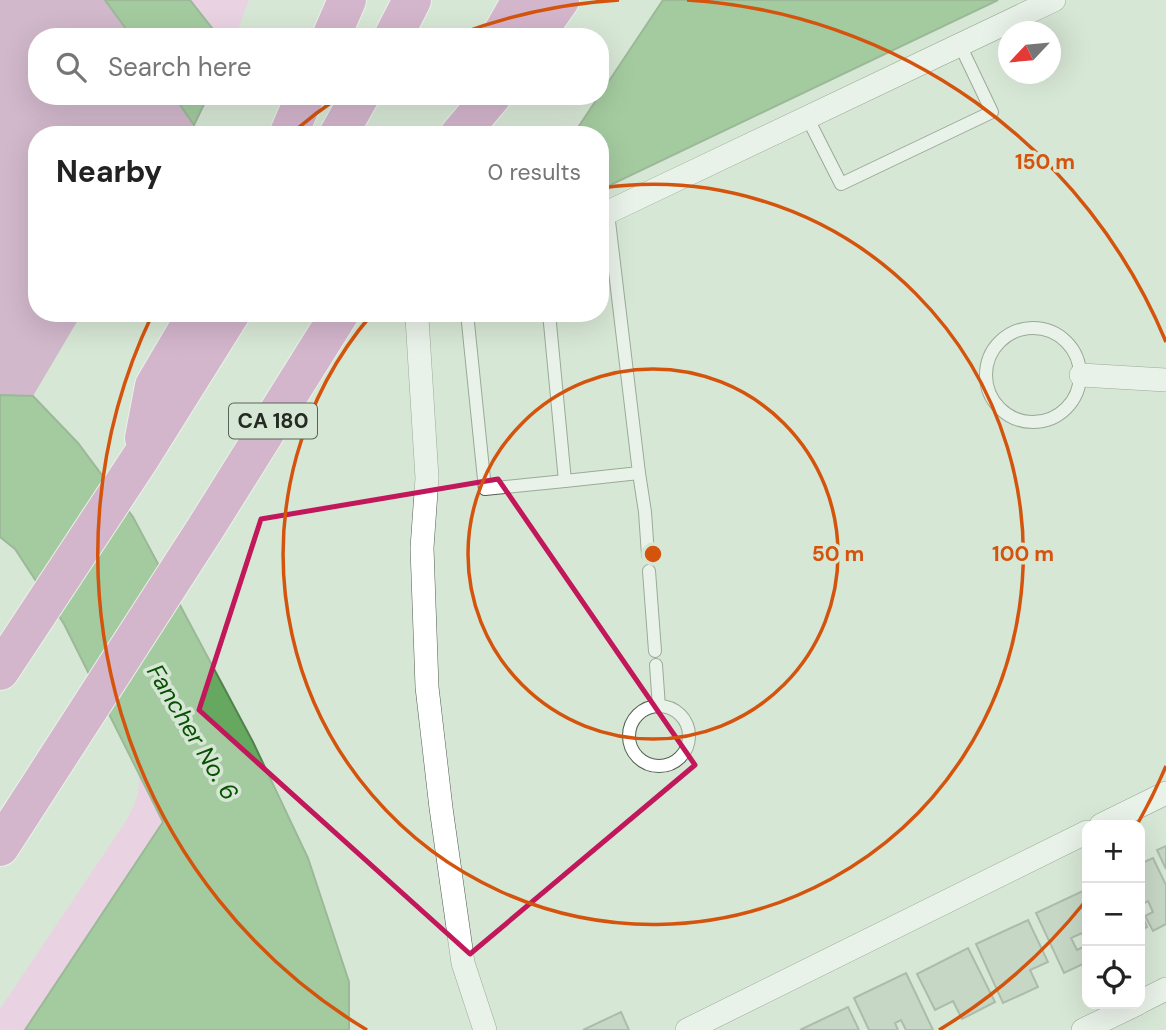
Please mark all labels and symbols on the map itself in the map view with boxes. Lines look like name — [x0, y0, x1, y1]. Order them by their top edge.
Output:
north arrow — [998, 21, 1061, 84]
text: 150 m — [1015, 148, 1075, 176]
road number: CA 180 — [229, 404, 317, 438]
text: 50 m — [812, 540, 864, 568]
text: 100 m — [992, 540, 1054, 568]
centre of rings — [641, 542, 665, 566]
water label: Fancher No. 6 — [140, 658, 246, 806]

